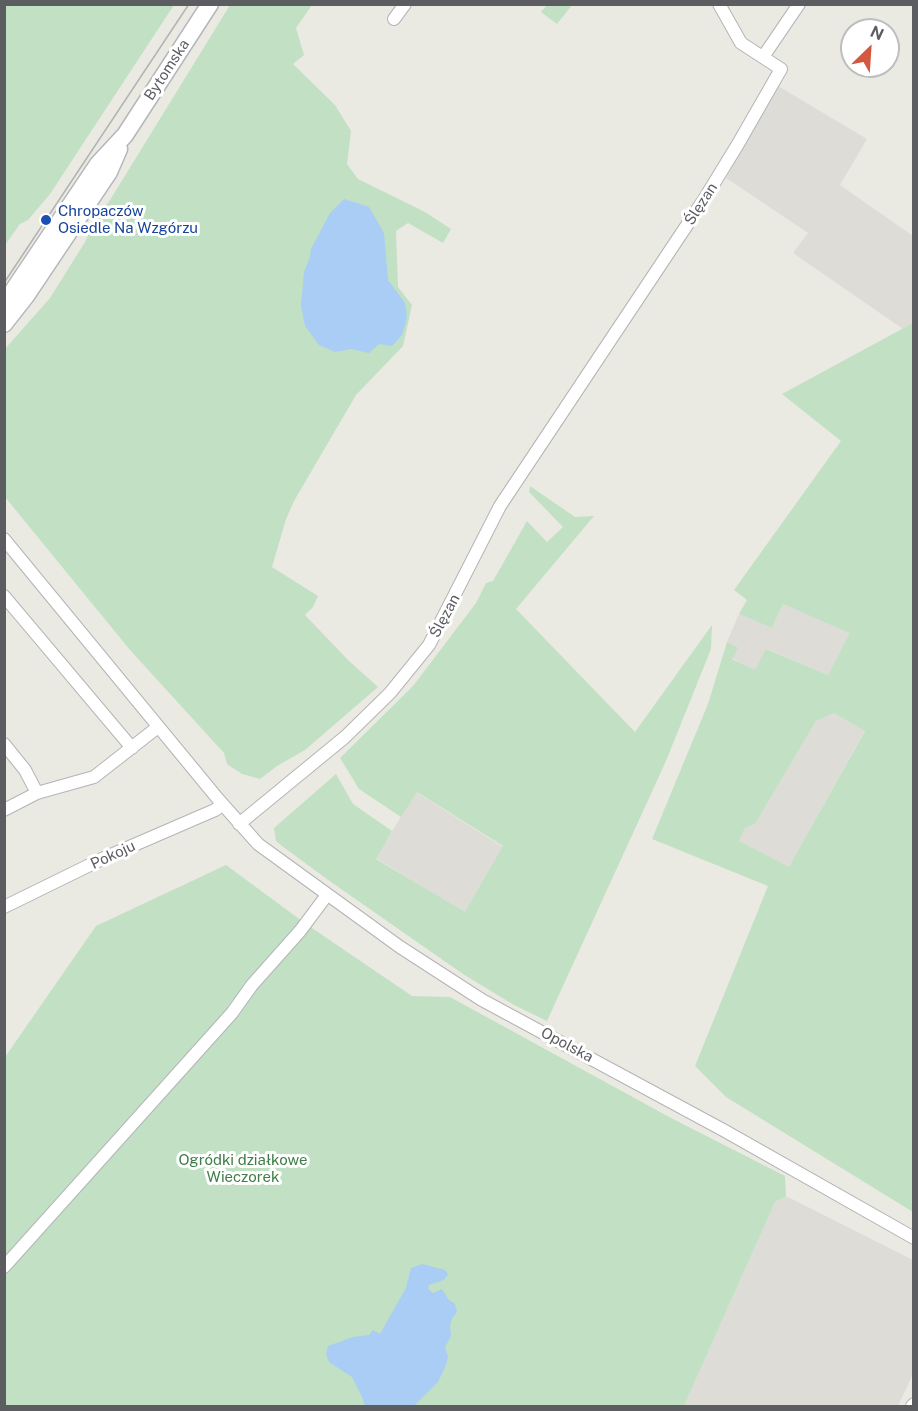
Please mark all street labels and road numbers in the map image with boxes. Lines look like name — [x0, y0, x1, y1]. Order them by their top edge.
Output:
street label: Bytomska — [141, 36, 193, 104]
street label: Ślęzan — [681, 179, 721, 229]
street label: Ślęzan — [426, 591, 464, 641]
street label: Pokoju — [88, 837, 138, 873]
street label: Opolska — [538, 1024, 596, 1066]

